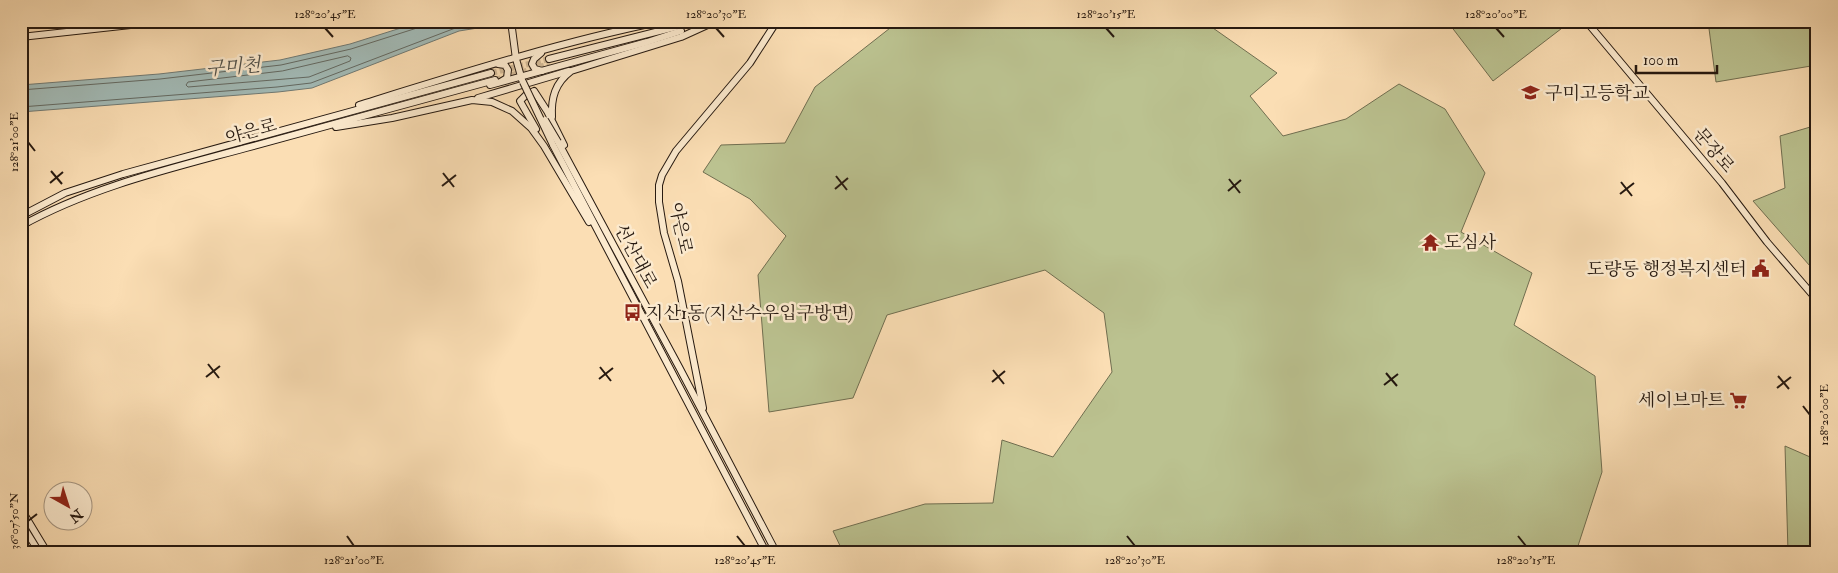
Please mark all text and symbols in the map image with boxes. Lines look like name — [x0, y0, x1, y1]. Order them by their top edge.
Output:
text: 128°20'45"E — [294, 7, 356, 22]
text: 128°20'30"E — [686, 7, 746, 22]
text: 128°20'15"E — [1077, 7, 1136, 22]
text: 128°20'00"E — [1465, 7, 1527, 22]
scale bar — [1636, 42, 1717, 74]
text: 100 m — [1643, 51, 1679, 70]
water label: 구미천 — [205, 52, 263, 81]
place label: 구미고등학교 — [1545, 82, 1650, 105]
school or university icon: 구미고등학교 — [1521, 83, 1541, 103]
text: 128°21'00"E — [7, 112, 22, 172]
street label: 야은로 — [223, 114, 279, 149]
street label: 문장로 — [1688, 123, 1739, 178]
street label: 야은로 — [664, 200, 697, 256]
street label: 선산대로 — [609, 220, 662, 292]
place label: 도심사 — [1444, 231, 1497, 254]
temple icon: 도심사 — [1420, 232, 1440, 252]
place label: 도량동 행정복지센터 — [1587, 258, 1747, 281]
public building icon: 도량동 행정복지센터 — [1751, 259, 1771, 279]
place label: 지산1동(지산수우입구방면) — [646, 302, 854, 325]
bus stop icon: 지산1동(지산수우입구방면) — [622, 303, 642, 323]
text: 128°20'00"E — [1817, 384, 1832, 446]
place label: 세이브마트 — [1638, 389, 1726, 412]
supermarket icon: 세이브마트 — [1729, 390, 1749, 410]
north arrow — [42, 480, 92, 530]
text: 36°07'50"N — [7, 492, 22, 549]
text: N — [65, 505, 87, 527]
text: 128°21'00"E — [324, 553, 384, 568]
text: 128°20'45"E — [714, 553, 776, 568]
text: 128°20'30"E — [1105, 553, 1165, 568]
text: 128°20'15"E — [1497, 553, 1556, 568]

